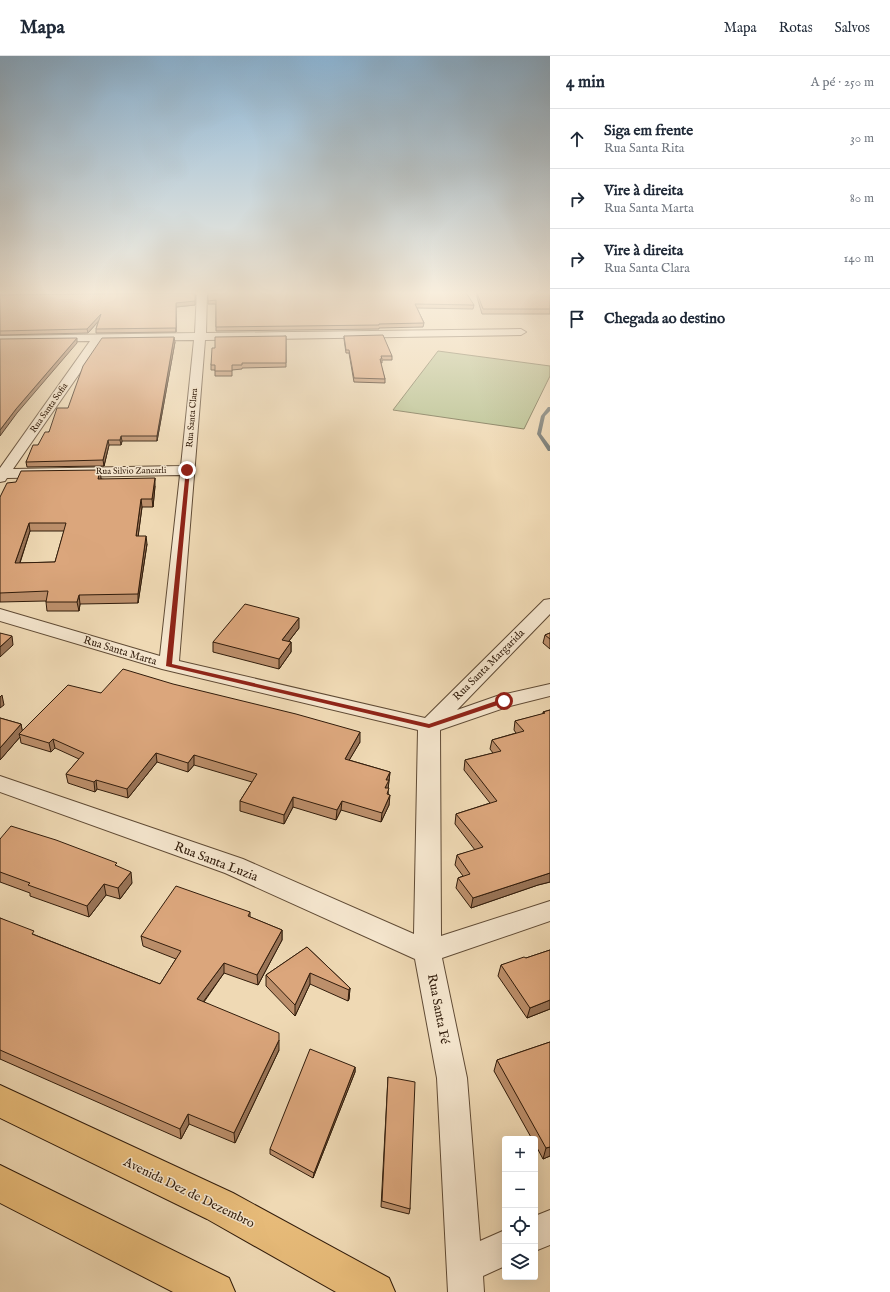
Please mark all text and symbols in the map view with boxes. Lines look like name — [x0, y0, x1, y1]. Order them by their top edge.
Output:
text: Mapa — [20, 16, 65, 40]
text: Mapa — [724, 19, 757, 37]
text: Rotas — [779, 19, 813, 37]
text: Salvos — [835, 19, 870, 37]
text: 4 min — [566, 72, 605, 93]
text: A pé · 250 m — [811, 74, 874, 91]
text: Siga em frente — [604, 121, 693, 140]
icon: ahead — [566, 128, 588, 150]
text: 30 m — [850, 130, 874, 147]
text: Rua Santa Rita — [604, 140, 684, 157]
text: Vire à direita — [604, 181, 683, 200]
icon: right — [566, 188, 588, 210]
text: 80 m — [850, 190, 874, 207]
text: Rua Santa Marta — [604, 200, 694, 217]
text: Vire à direita — [604, 241, 683, 260]
icon: right — [566, 248, 588, 270]
text: 140 m — [844, 250, 874, 267]
text: Rua Santa Clara — [604, 260, 690, 277]
icon: arrive — [566, 308, 588, 330]
text: Chegada ao destino — [604, 309, 725, 328]
street label: Rua Santa Sofia — [28, 381, 70, 435]
street label: Rua Santa Clara — [184, 388, 200, 448]
route end — [178, 461, 196, 479]
street label: Rua Silvio Zancarli — [96, 465, 167, 477]
street label: Rua Santa Margarida — [450, 626, 528, 704]
street label: Rua Santa Marta — [82, 633, 159, 669]
route start — [495, 692, 513, 710]
street label: Rua Santa Luzia — [172, 838, 261, 886]
street label: Rua Santa Fé — [423, 972, 453, 1046]
map controls — [502, 1136, 538, 1280]
button: + — [502, 1136, 538, 1172]
street label: Avenida Dez de Dezembro — [120, 1153, 257, 1232]
button: − — [502, 1172, 538, 1208]
button: locate — [502, 1208, 538, 1244]
button: layers — [502, 1244, 538, 1280]

